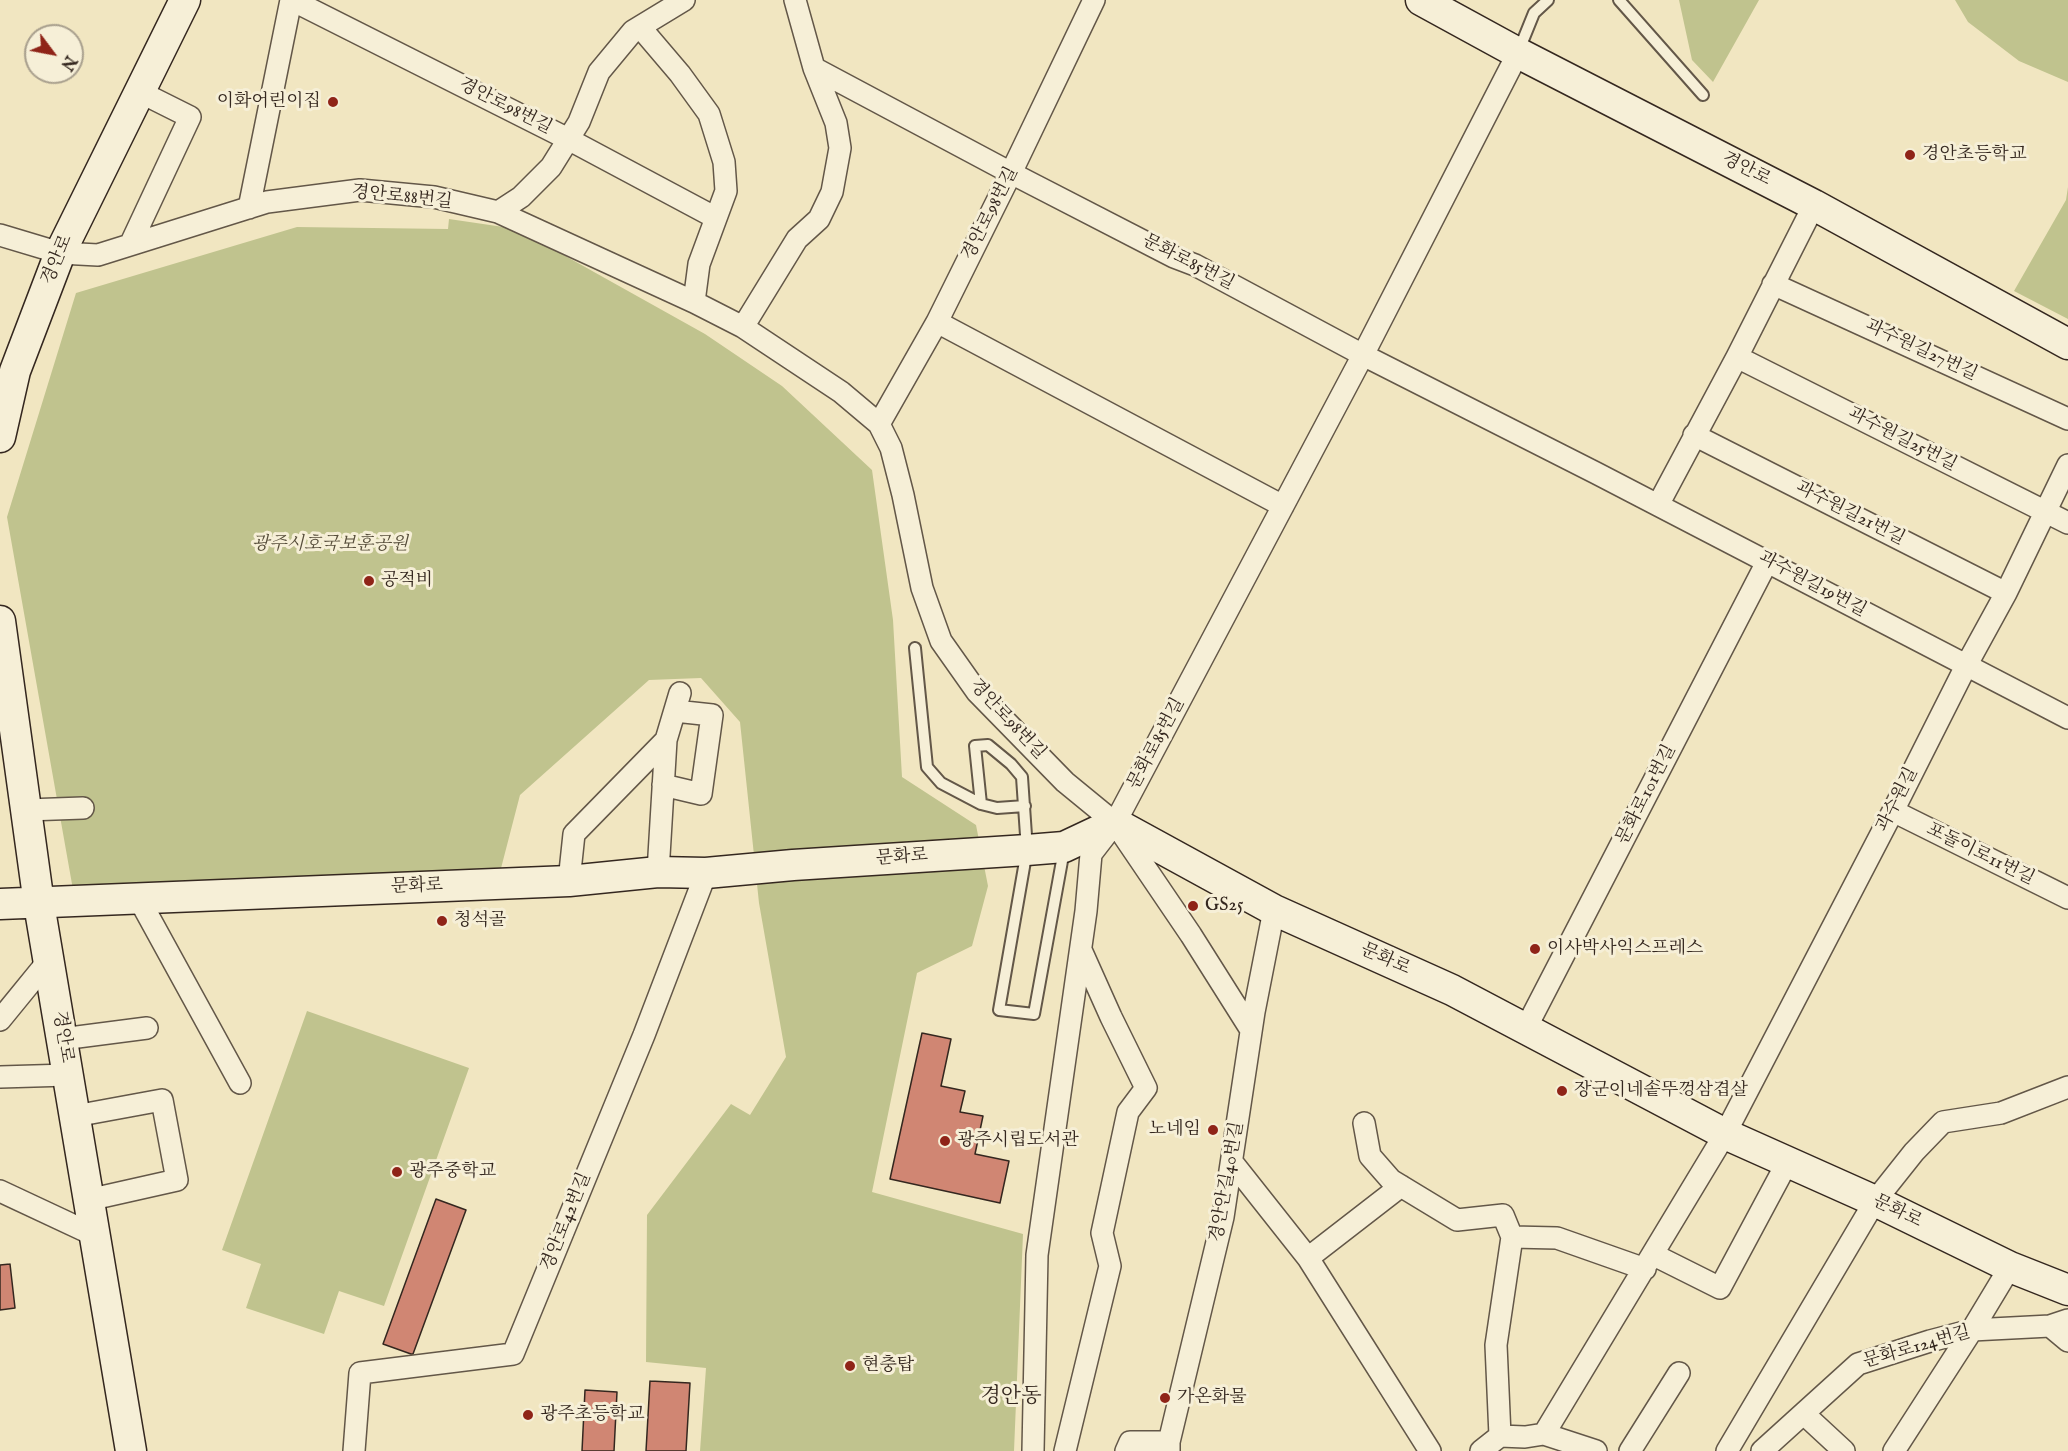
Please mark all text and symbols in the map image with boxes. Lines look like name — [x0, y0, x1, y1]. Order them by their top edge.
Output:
north arrow — [24, 24, 84, 84]
text: N — [55, 51, 80, 74]
street label: 경안로98번길 — [455, 74, 555, 140]
place label: 이화어린이집 — [217, 91, 321, 113]
marker: 이화어린이집 — [326, 95, 340, 109]
place label: 경안초등학교 — [1922, 144, 2026, 166]
marker: 경안초등학교 — [1903, 148, 1917, 162]
street label: 경안로 — [1718, 149, 1774, 191]
street label: 경안로98번길 — [958, 164, 1024, 264]
street label: 경안로88번길 — [351, 182, 453, 214]
street label: 문화로85번길 — [1138, 231, 1238, 295]
street label: 경안로 — [38, 232, 78, 288]
street label: 과수원길27번길 — [1862, 316, 1980, 386]
street label: 과수원길25번길 — [1844, 403, 1960, 477]
street label: 과수원길21번길 — [1792, 477, 1908, 551]
park label: 광주시호국보훈공원 — [252, 534, 408, 556]
street label: 과수원길19번길 — [1754, 548, 1870, 622]
place label: 공적비 — [381, 570, 433, 592]
marker: 공적비 — [362, 574, 376, 588]
street label: 경안로98번길 — [964, 675, 1050, 765]
street label: 문화로85번길 — [1124, 695, 1190, 793]
street label: 문화로101번길 — [1613, 742, 1681, 848]
street label: 과수원길 — [1873, 764, 1923, 836]
street label: 포돌이로11번길 — [1922, 819, 2038, 891]
street label: 문화로 — [875, 845, 929, 871]
street label: 문화로 — [391, 875, 443, 899]
place label: GS25 — [1205, 895, 1243, 917]
marker: GS25 — [1186, 899, 1200, 913]
place label: 청석골 — [454, 910, 506, 932]
marker: 청석골 — [435, 914, 449, 928]
place label: 이사박사익스프레스 — [1547, 938, 1703, 960]
street label: 문화로 — [1357, 940, 1413, 980]
marker: 이사박사익스프레스 — [1528, 942, 1542, 956]
street label: 경안로 — [47, 1010, 77, 1064]
place label: 장군이네솥뚜껑삼겹살 — [1574, 1080, 1748, 1102]
marker: 장군이네솥뚜껑삼겹살 — [1555, 1084, 1569, 1098]
place label: 노네임 — [1149, 1119, 1201, 1141]
street label: 경안안길40번길 — [1207, 1120, 1249, 1244]
marker: 노네임 — [1206, 1123, 1220, 1137]
place label: 광주시립도서관 — [957, 1130, 1079, 1152]
marker: 광주시립도서관 — [938, 1134, 952, 1148]
place label: 광주중학교 — [409, 1161, 496, 1183]
marker: 광주중학교 — [390, 1165, 404, 1179]
street label: 경안로42번길 — [537, 1170, 597, 1274]
street label: 문화로 — [1869, 1191, 1925, 1233]
street label: 문화로124번길 — [1861, 1322, 1973, 1374]
place label: 현충탑 — [862, 1355, 914, 1377]
marker: 현충탑 — [843, 1359, 857, 1373]
district label: 경안동 — [981, 1385, 1041, 1411]
place label: 가온화물 — [1177, 1387, 1247, 1409]
marker: 가온화물 — [1158, 1391, 1172, 1405]
place label: 광주초등학교 — [540, 1404, 644, 1426]
marker: 광주초등학교 — [521, 1408, 535, 1422]

